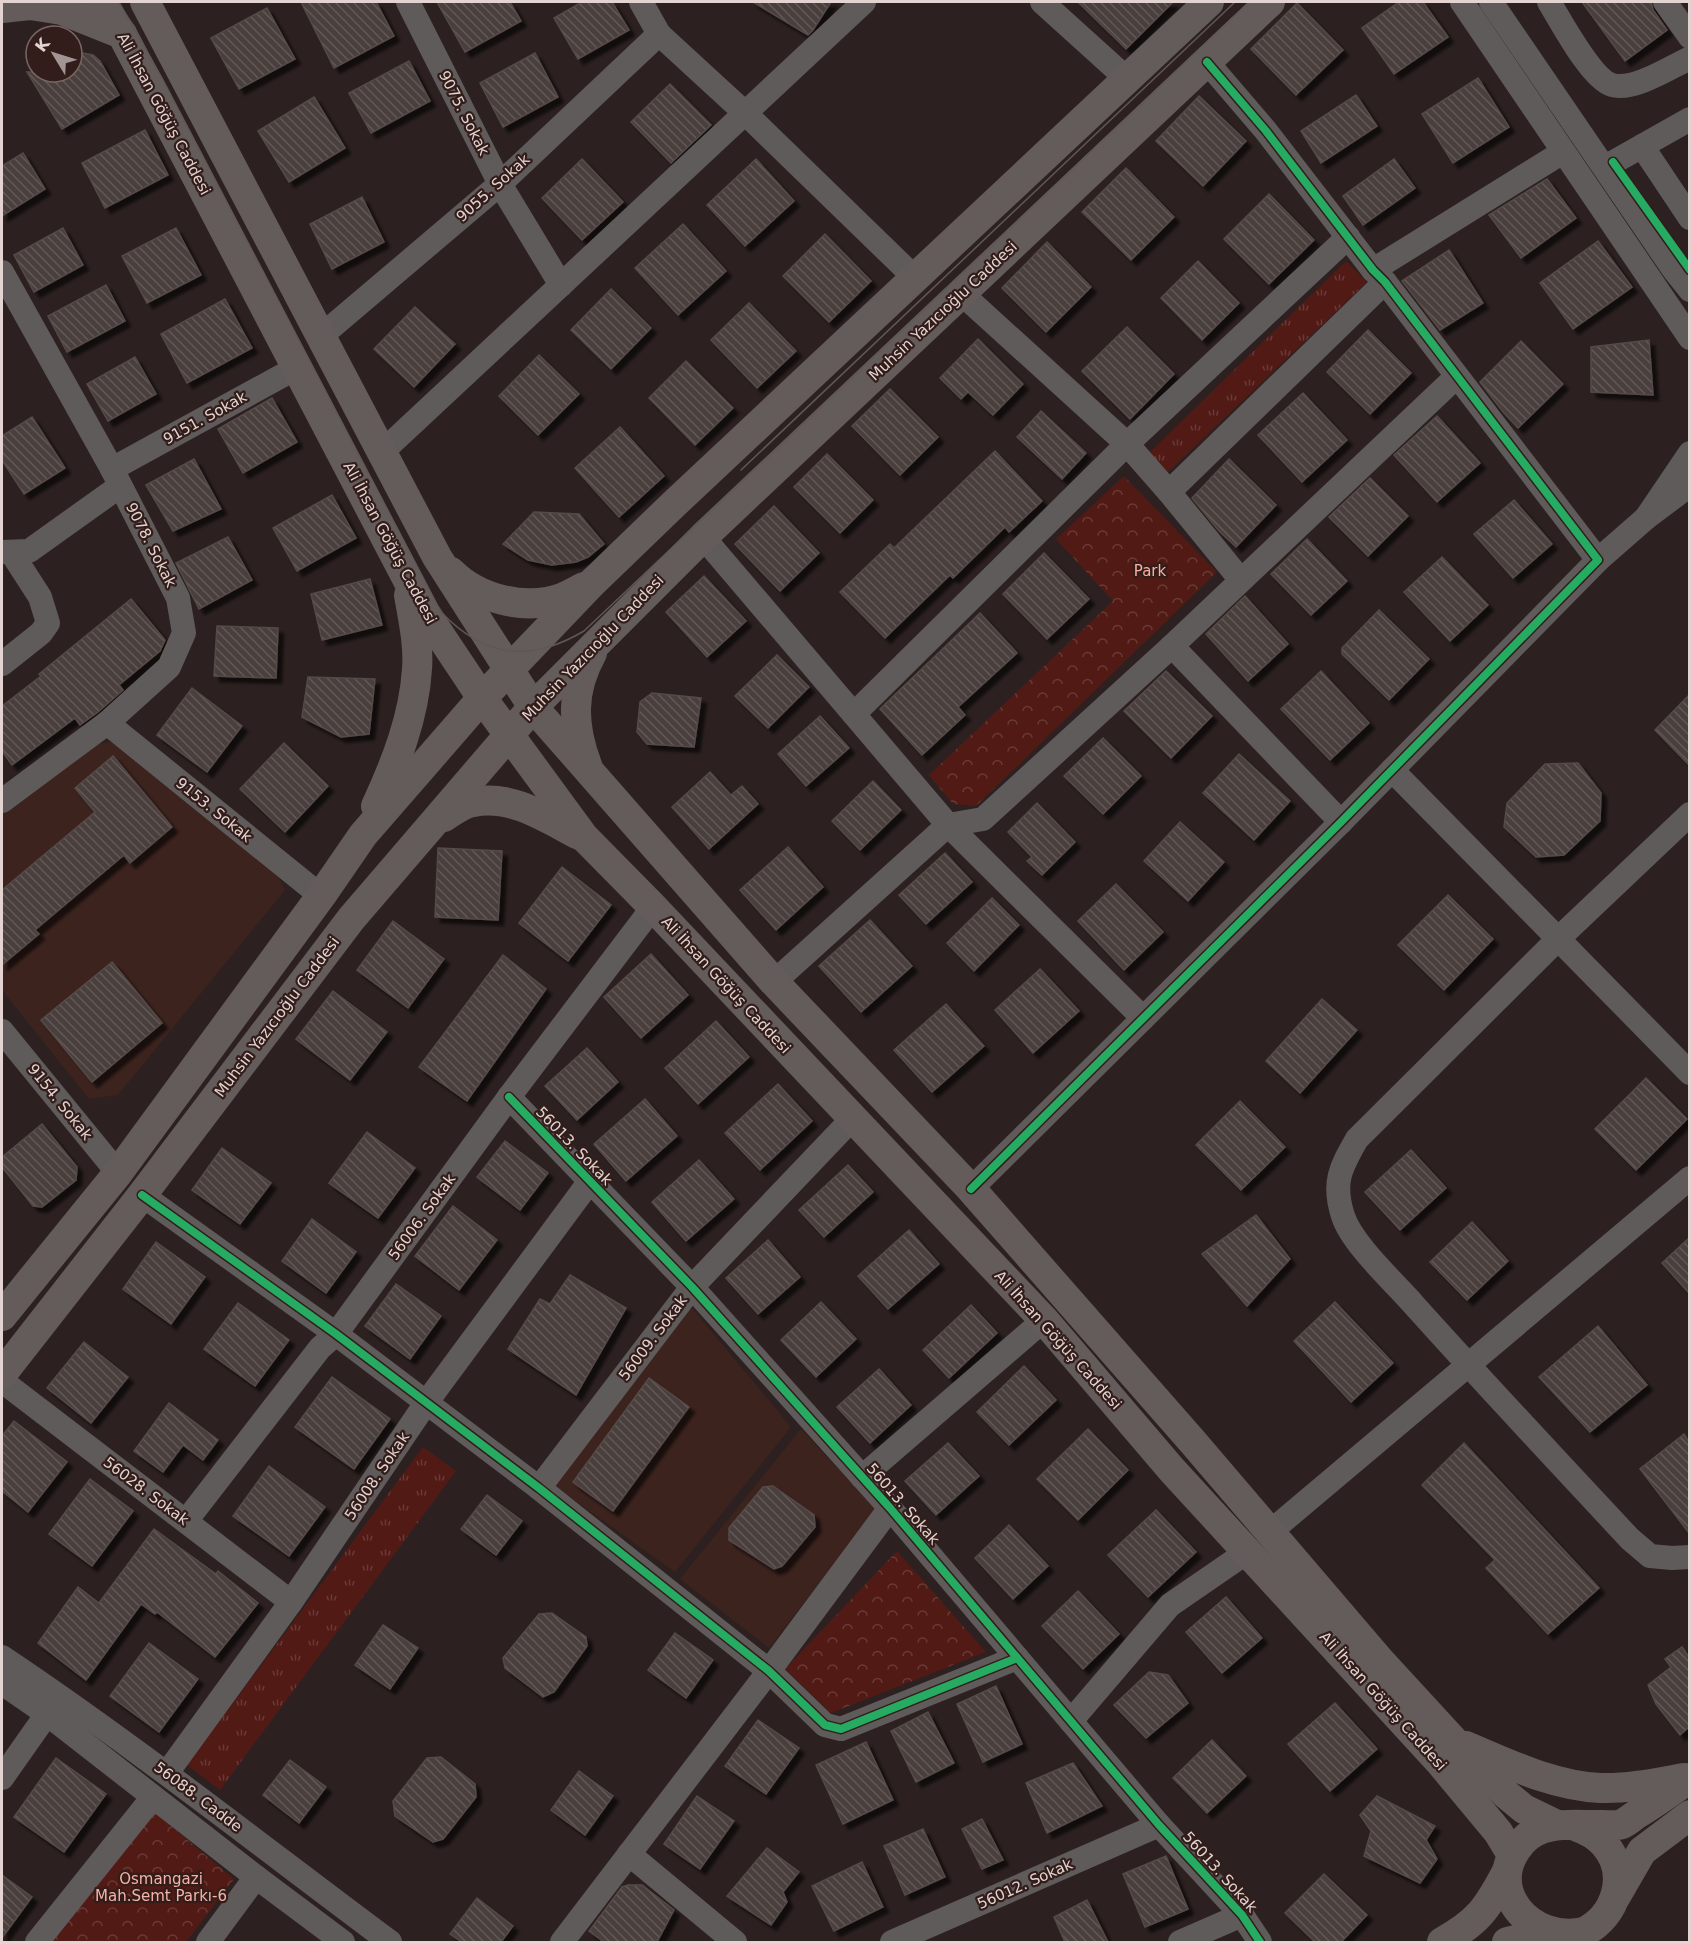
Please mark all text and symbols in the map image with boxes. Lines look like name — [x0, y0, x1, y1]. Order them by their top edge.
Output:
north arrow — [24, 24, 84, 84]
street label: Ali İhsan Göğüş Caddesi — [114, 29, 215, 198]
text: K — [31, 34, 54, 56]
street label: 9075. Sokak — [435, 68, 493, 159]
street label: 9055. Sokak — [453, 150, 534, 226]
street label: Muhsin Yazıcıoğlu Caddesi — [865, 238, 1021, 384]
street label: 9151. Sokak — [160, 388, 250, 448]
street label: Ali İhsan Göğüş Caddesi — [340, 458, 441, 627]
street label: 9078. Sokak — [122, 500, 180, 591]
park label: Park — [1134, 562, 1167, 580]
street label: Muhsin Yazıcıoğlu Caddesi — [518, 571, 668, 725]
street label: 9153. Sokak — [172, 774, 256, 846]
street label: Ali İhsan Göğüş Caddesi — [658, 912, 795, 1057]
street label: Muhsin Yazıcıoğlu Caddesi — [211, 933, 343, 1101]
street label: 9154. Sokak — [24, 1060, 96, 1144]
street label: 56013. Sokak — [532, 1103, 616, 1189]
street label: 56006. Sokak — [385, 1170, 460, 1264]
street label: Ali İhsan Göğüş Caddesi — [991, 1266, 1126, 1413]
street label: 56009. Sokak — [615, 1292, 691, 1384]
street label: 56008. Sokak — [341, 1428, 413, 1523]
street label: 56028. Sokak — [100, 1453, 192, 1529]
street label: 56013. Sokak — [863, 1460, 944, 1549]
street label: Ali İhsan Göğüş Caddesi — [1316, 1627, 1451, 1774]
street label: 56088. Cadde — [151, 1758, 245, 1836]
street label: 56013. Sokak — [1179, 1828, 1261, 1916]
street label: 56012. Sokak — [975, 1855, 1076, 1913]
park label: Osmangazi Mah.Semt Parkı-6 — [95, 1870, 227, 1905]

